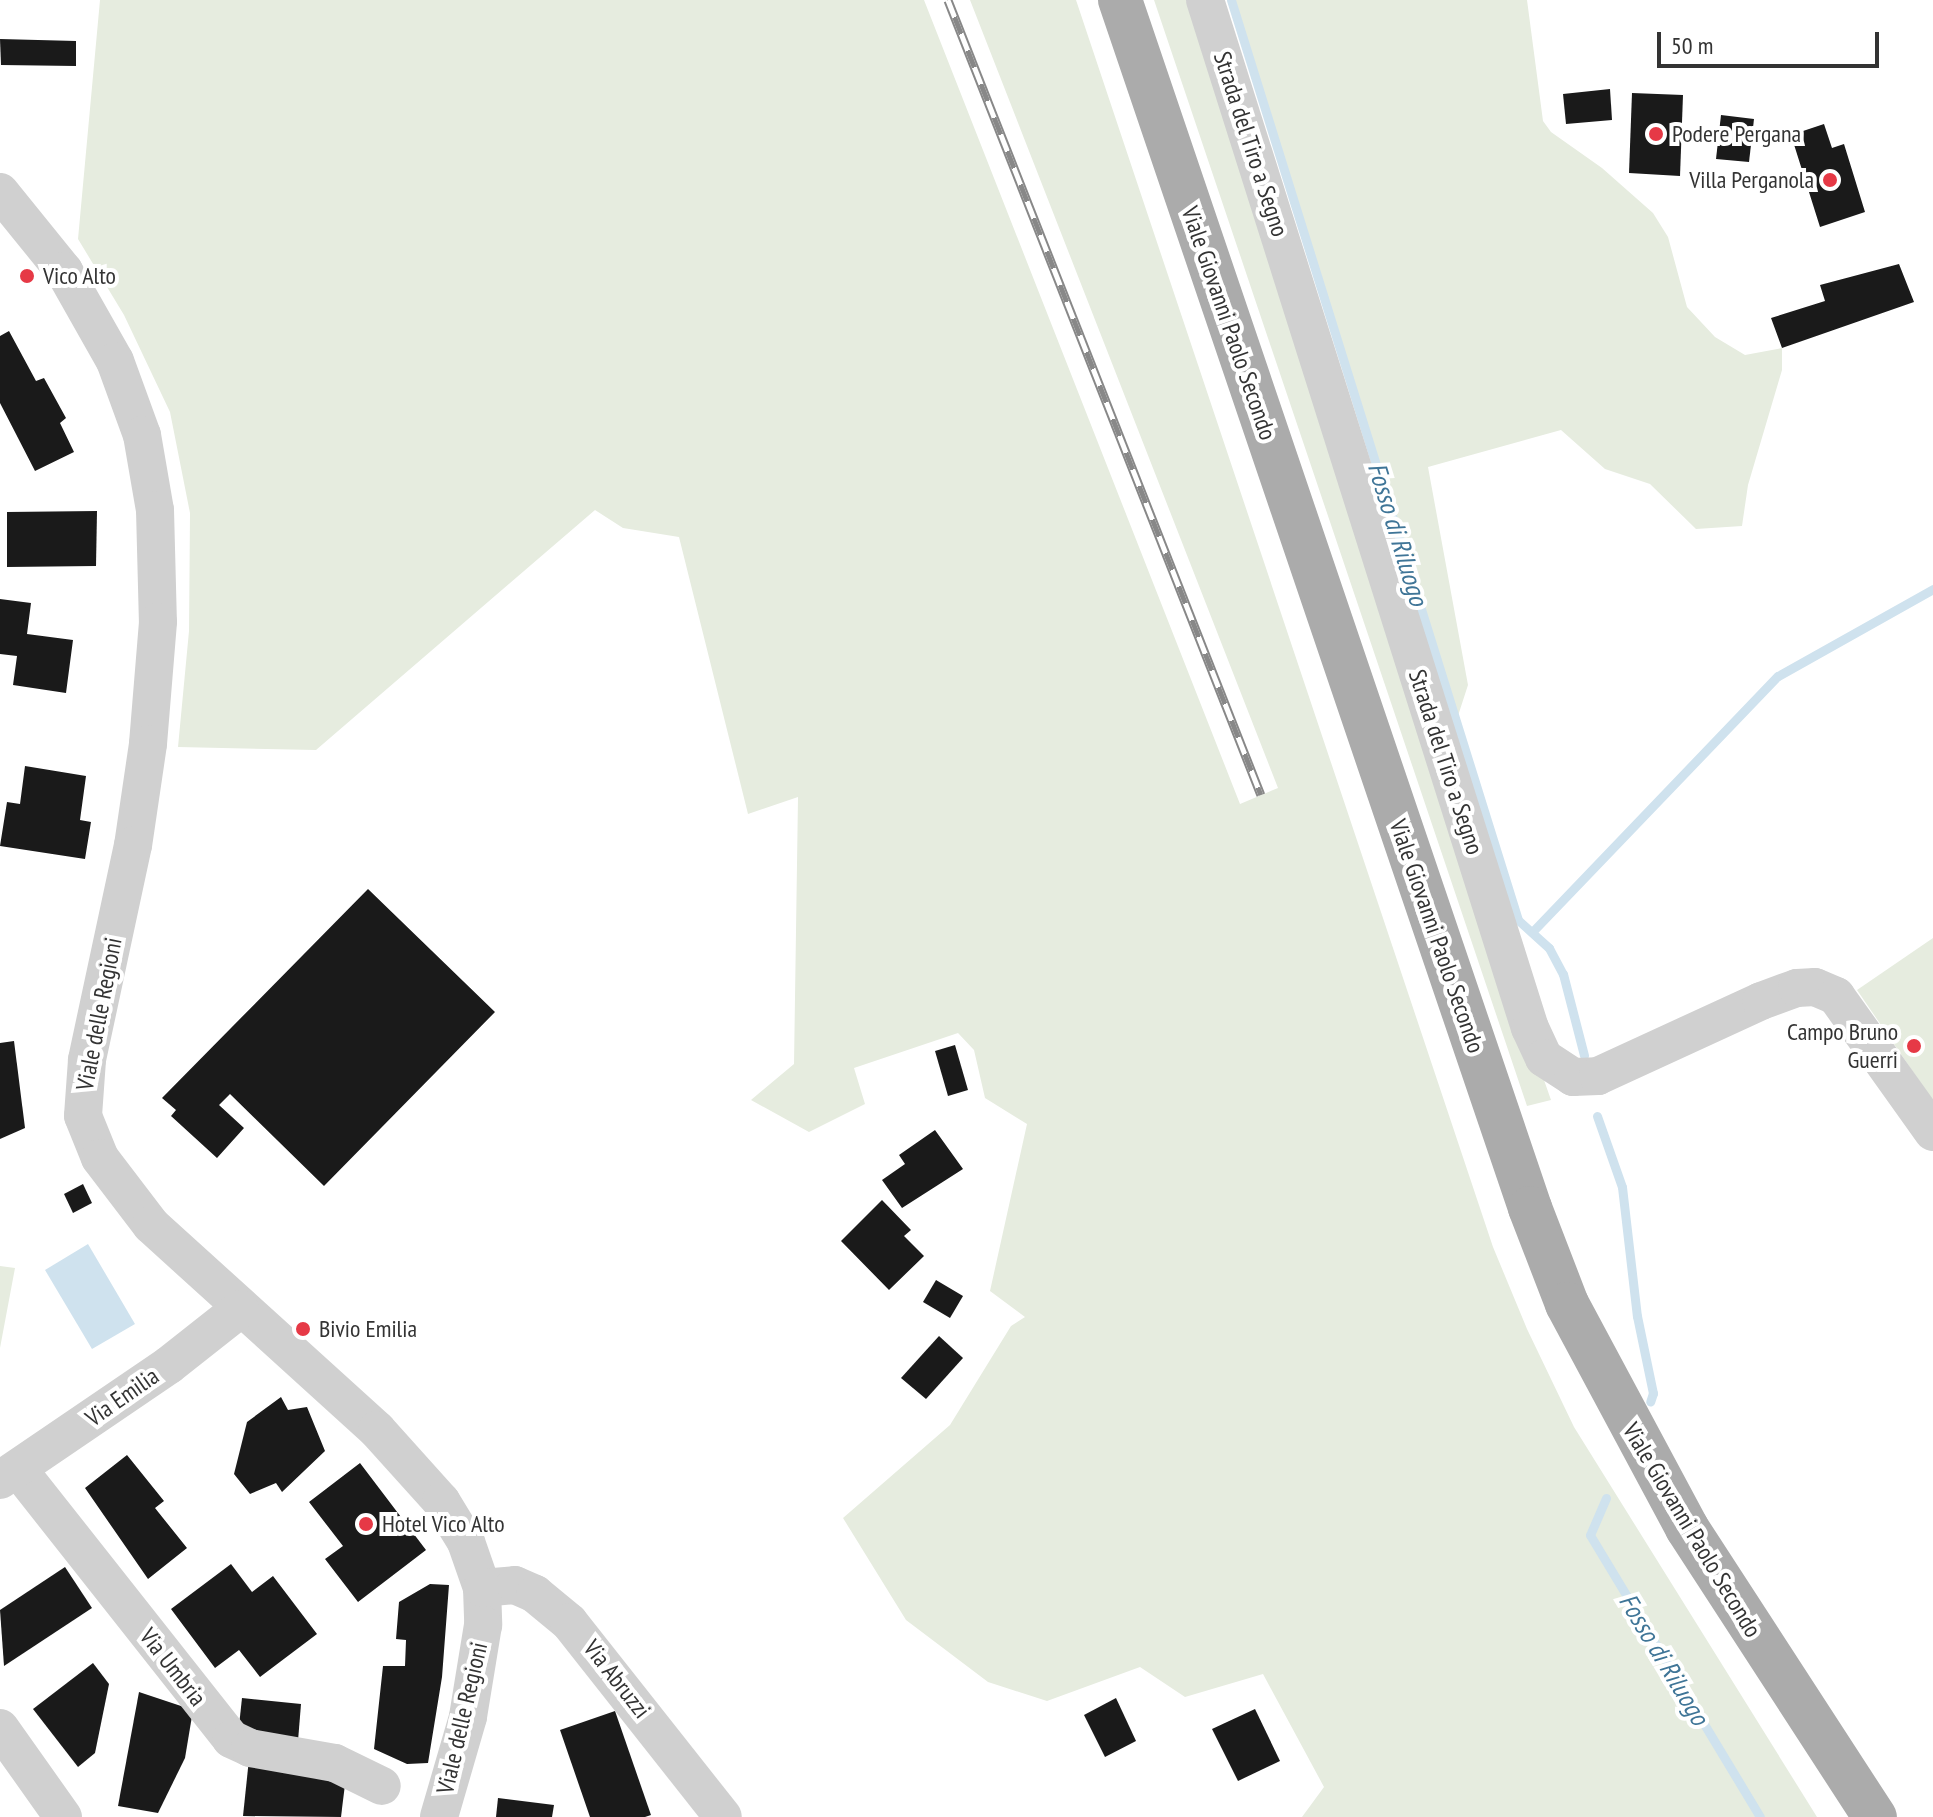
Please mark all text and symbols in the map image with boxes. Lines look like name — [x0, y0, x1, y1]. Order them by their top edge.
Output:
scale bar — [1661, 16, 1883, 66]
text: 50 m — [1671, 30, 1713, 61]
street label: Strada del Tiro a Segno — [1207, 48, 1295, 240]
place label: Podere Pergana — [1672, 120, 1801, 148]
marker: Podere Pergana — [1647, 125, 1665, 143]
place label: Villa Perganola — [1689, 166, 1814, 194]
marker: Villa Perganola — [1821, 171, 1839, 189]
street label: Viale Giovanni Paolo Secondo — [1176, 203, 1282, 443]
place label: Vico Alto — [43, 262, 117, 290]
marker: Vico Alto — [18, 267, 36, 285]
water label: Fosso di Riluogo — [1361, 459, 1435, 609]
street label: Strada del Tiro a Segno — [1402, 666, 1490, 858]
street label: Viale Giovanni Paolo Secondo — [1384, 816, 1490, 1056]
street label: Viale delle Regioni — [70, 935, 128, 1093]
place label: Campo Bruno Guerri — [1787, 1018, 1898, 1074]
marker: Campo Bruno Guerri — [1905, 1037, 1923, 1055]
place label: Bivio Emilia — [319, 1315, 417, 1343]
marker: Bivio Emilia — [294, 1320, 312, 1338]
street label: Via Emilia — [80, 1362, 164, 1432]
street label: Viale Giovanni Paolo Secondo — [1617, 1418, 1767, 1642]
place label: Hotel Vico Alto — [382, 1510, 506, 1538]
marker: Hotel Vico Alto — [357, 1515, 375, 1533]
water label: Fosso di Riluogo — [1613, 1588, 1715, 1730]
street label: Via Umbria — [134, 1622, 212, 1712]
street label: Via Abruzzi — [577, 1634, 657, 1724]
street label: Viale delle Regioni — [431, 1639, 493, 1797]

